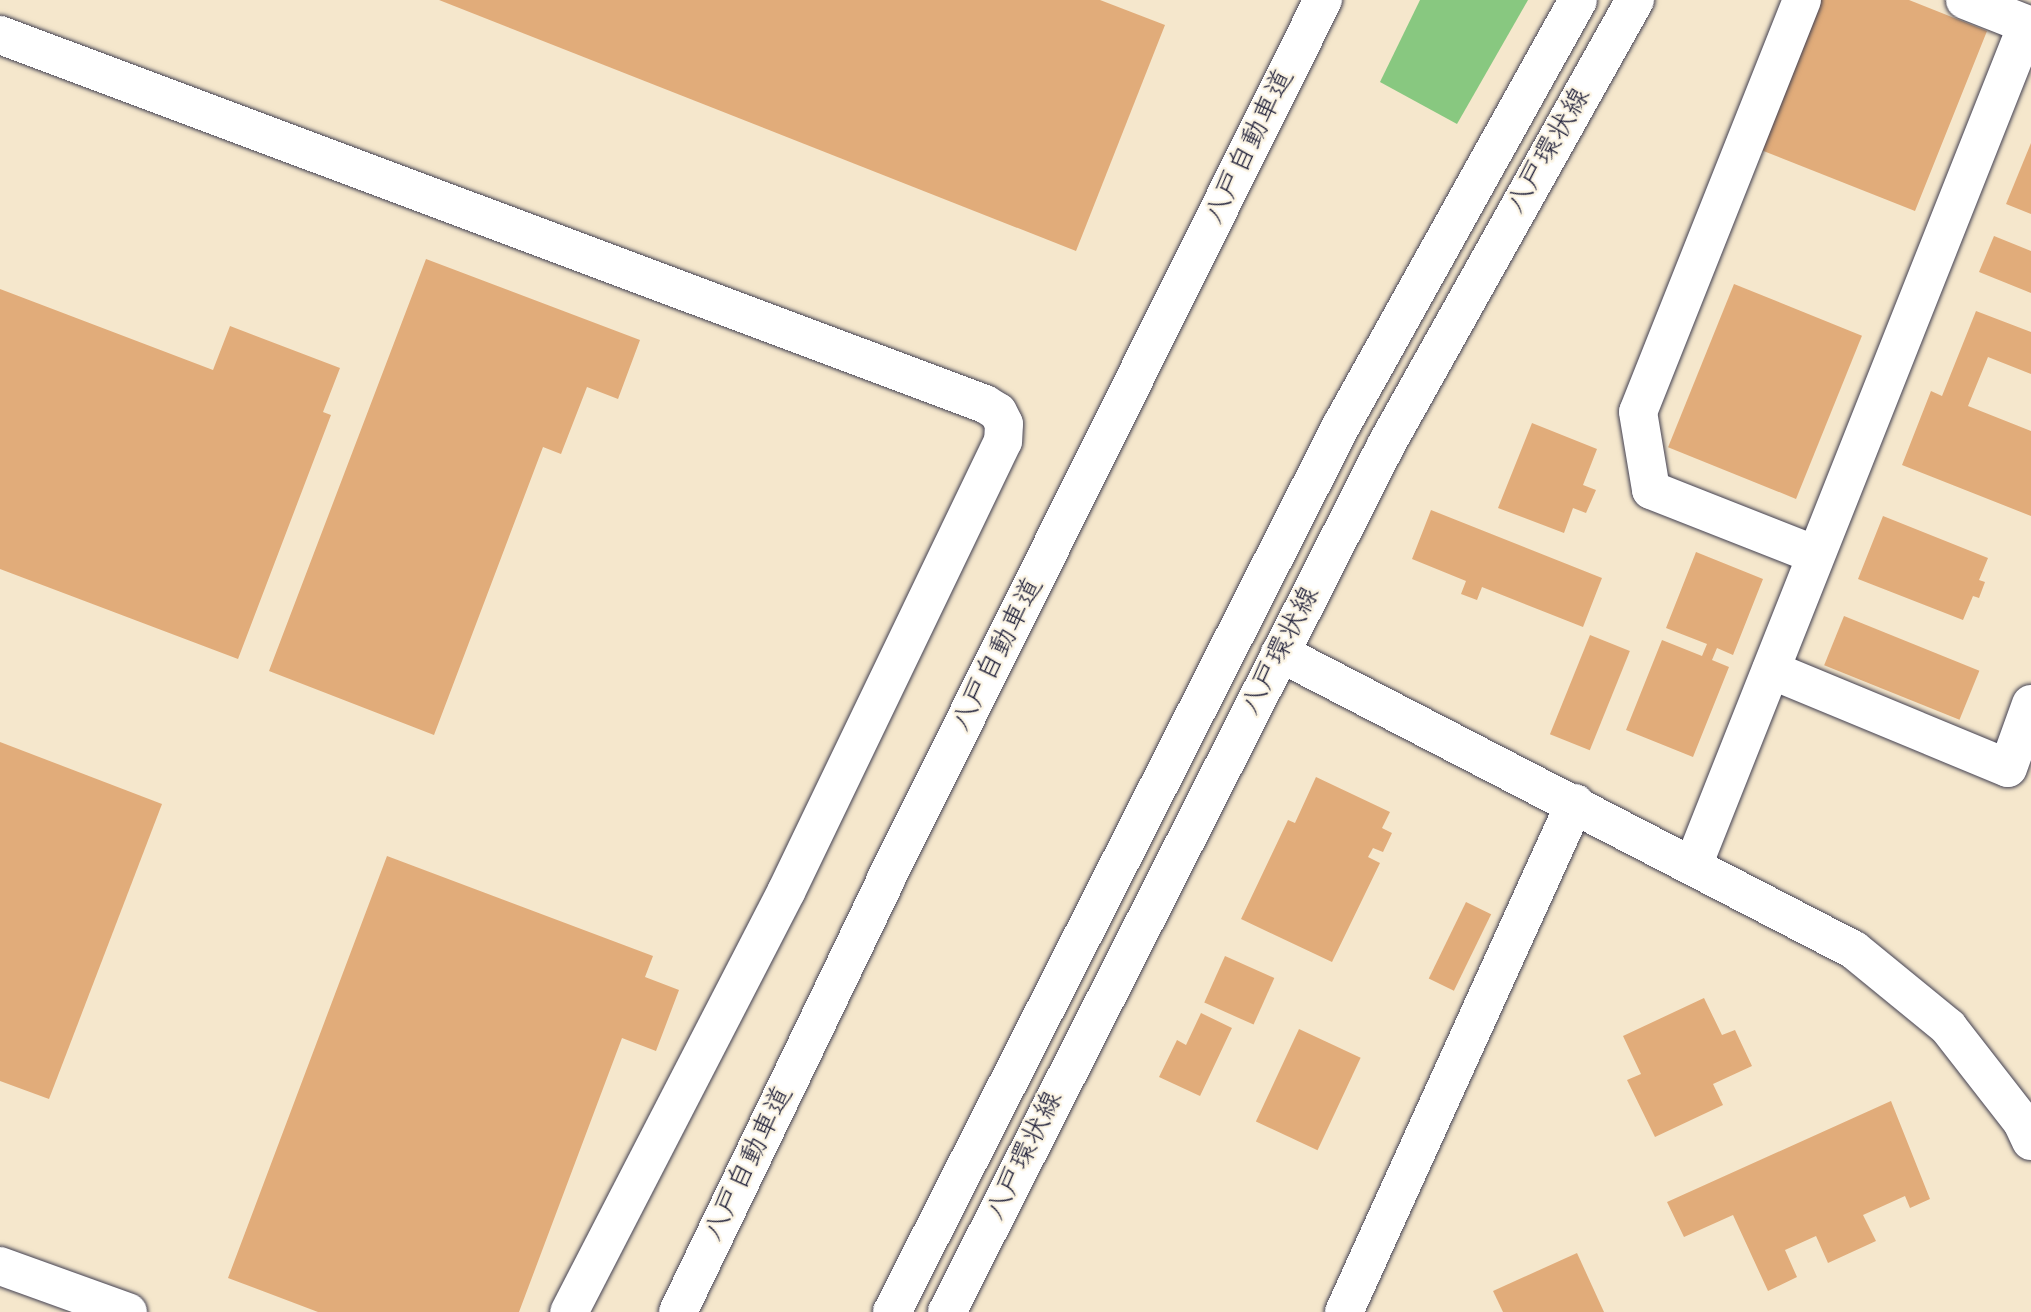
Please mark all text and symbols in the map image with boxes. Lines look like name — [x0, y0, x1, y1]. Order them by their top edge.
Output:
street label: 八戸自動車道 — [1198, 64, 1302, 230]
street label: 八戸環状線 — [1499, 82, 1599, 220]
street label: 八戸自動車道 — [945, 573, 1051, 737]
street label: 八戸環状線 — [1234, 581, 1328, 721]
street label: 八戸自動車道 — [697, 1081, 801, 1247]
street label: 八戸環状線 — [979, 1086, 1071, 1226]

